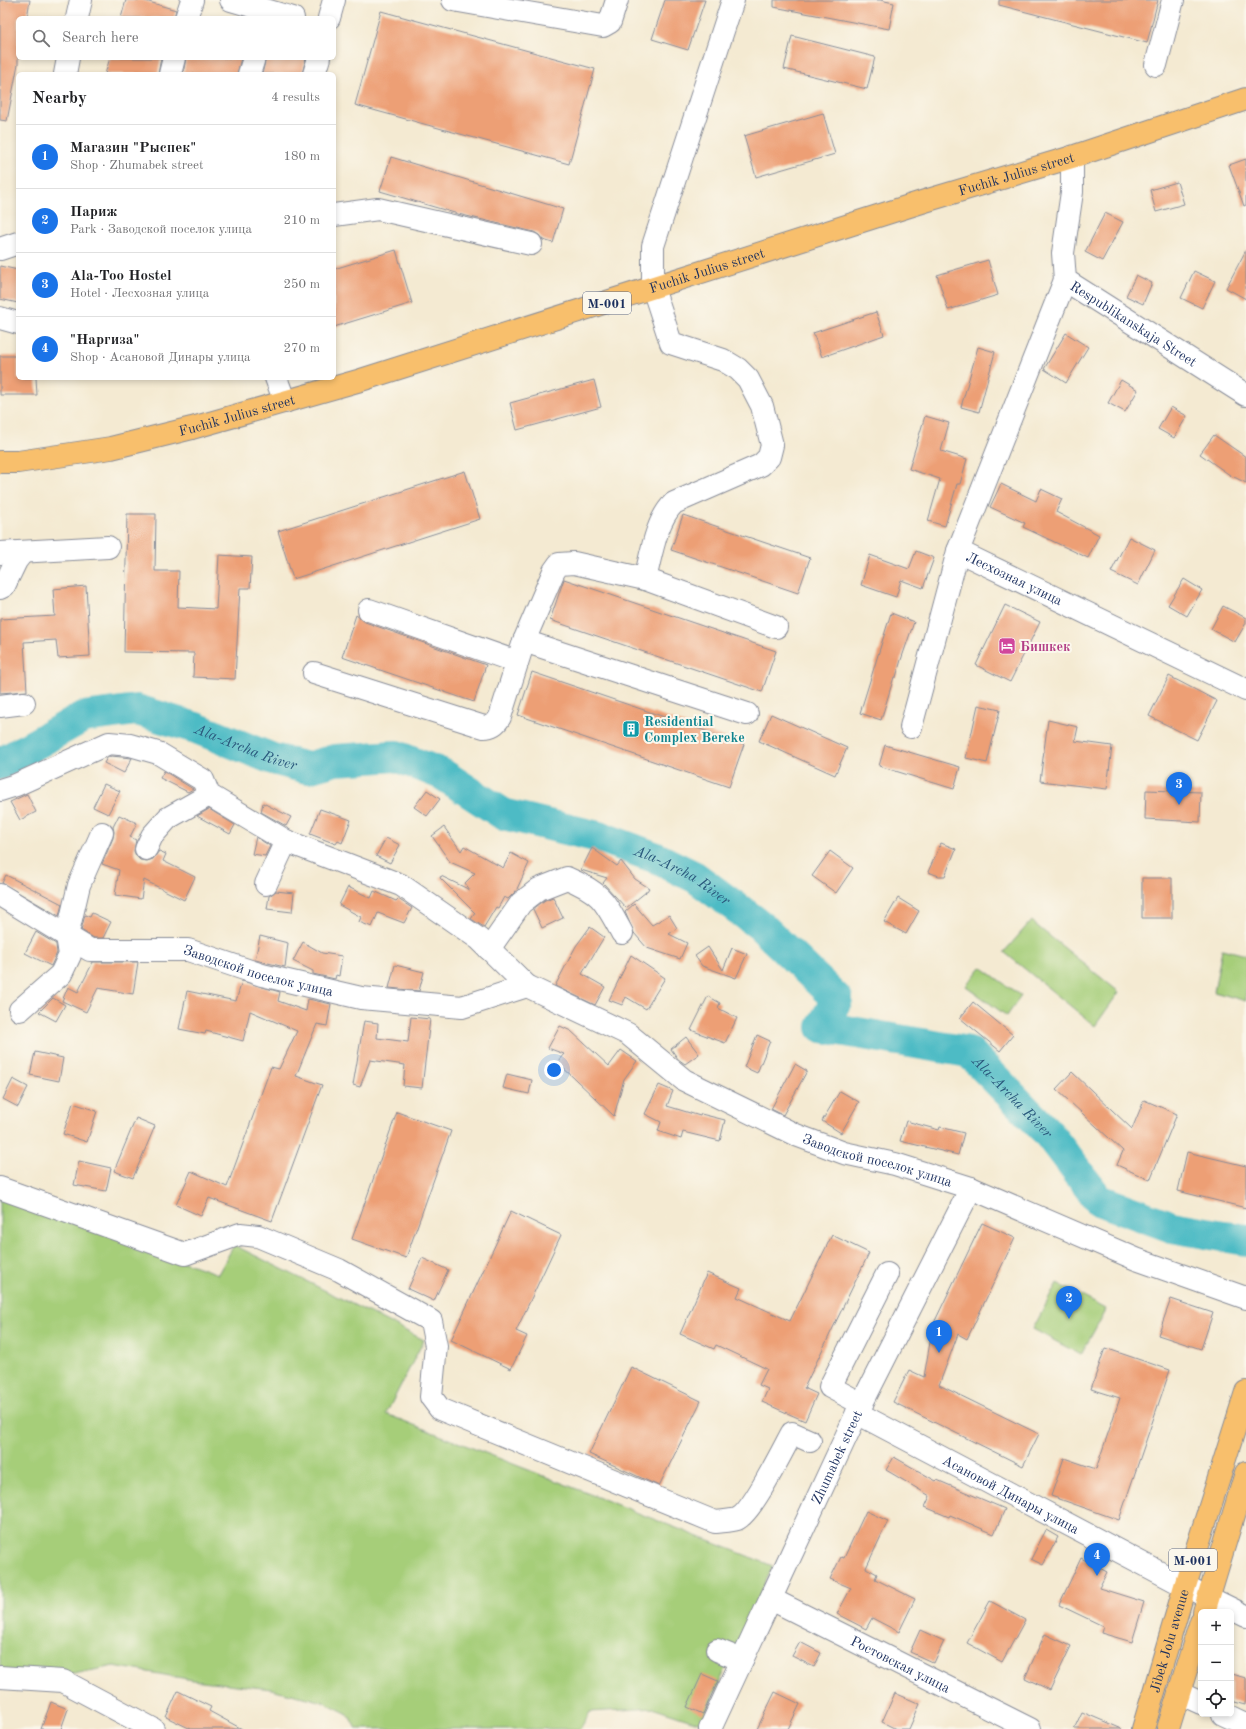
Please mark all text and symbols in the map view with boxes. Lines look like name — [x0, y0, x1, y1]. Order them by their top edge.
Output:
search box — [16, 16, 336, 60]
icon: search — [30, 27, 52, 49]
text: Search here — [62, 31, 139, 46]
text: Nearby — [32, 90, 87, 107]
text: 4 results — [271, 91, 320, 104]
text: Магазин "Рыспек" — [70, 141, 196, 156]
text: 1 — [41, 150, 49, 163]
text: 180 m — [283, 150, 320, 163]
street label: Fuchik Julius street — [957, 151, 1076, 199]
text: Shop · Zhumabek street — [70, 159, 204, 172]
text: Париж — [70, 205, 117, 220]
text: 2 — [41, 214, 49, 227]
text: 210 m — [283, 214, 320, 227]
text: Park · Заводской поселок улица — [70, 223, 252, 236]
street label: Fuchik Julius street — [648, 246, 767, 296]
text: Ala-Too Hostel — [70, 269, 172, 284]
text: 3 — [41, 278, 49, 291]
text: 250 m — [283, 278, 320, 291]
street label: Respublikanskaja Street — [1067, 279, 1199, 370]
text: Hotel · Лесхозная улица — [70, 287, 209, 300]
road number: М-001 — [583, 292, 631, 314]
text: "Наргиза" — [70, 333, 139, 348]
text: 4 — [41, 342, 49, 355]
text: 270 m — [283, 342, 320, 355]
text: Shop · Асановой Динары улица — [70, 351, 251, 364]
street label: Fuchik Julius street — [177, 393, 297, 439]
street label: Лесхозная улица — [964, 550, 1064, 608]
hotel icon: Бишкек — [997, 636, 1017, 656]
place label: Бишкек — [1020, 640, 1071, 654]
place label: Residential Complex Bereke — [644, 715, 745, 745]
building icon: Residential Complex Bereke — [621, 719, 641, 739]
water label: Ala-Archa River — [191, 722, 299, 774]
pin: 3 — [1166, 772, 1192, 805]
water label: Ala-Archa River — [631, 844, 733, 909]
street label: Заводской поселок улица — [181, 943, 335, 999]
water label: Ala-Archa River — [968, 1053, 1055, 1141]
your location — [544, 1060, 564, 1080]
street label: Заводской поселок улица — [800, 1132, 954, 1190]
pin: 2 — [1056, 1286, 1082, 1319]
pin: 1 — [926, 1320, 952, 1353]
street label: Zhumabek street — [810, 1408, 865, 1506]
street label: Асановой Динары улица — [940, 1453, 1081, 1537]
pin: 4 — [1084, 1543, 1110, 1576]
road number: М-001 — [1169, 1549, 1217, 1571]
street label: Jibek Jolu avenue — [1148, 1588, 1192, 1694]
map controls — [1198, 1609, 1234, 1717]
button: + — [1198, 1609, 1234, 1645]
street label: Ростовская улица — [848, 1634, 952, 1696]
button: − — [1198, 1645, 1234, 1681]
button: locate — [1198, 1681, 1234, 1717]

